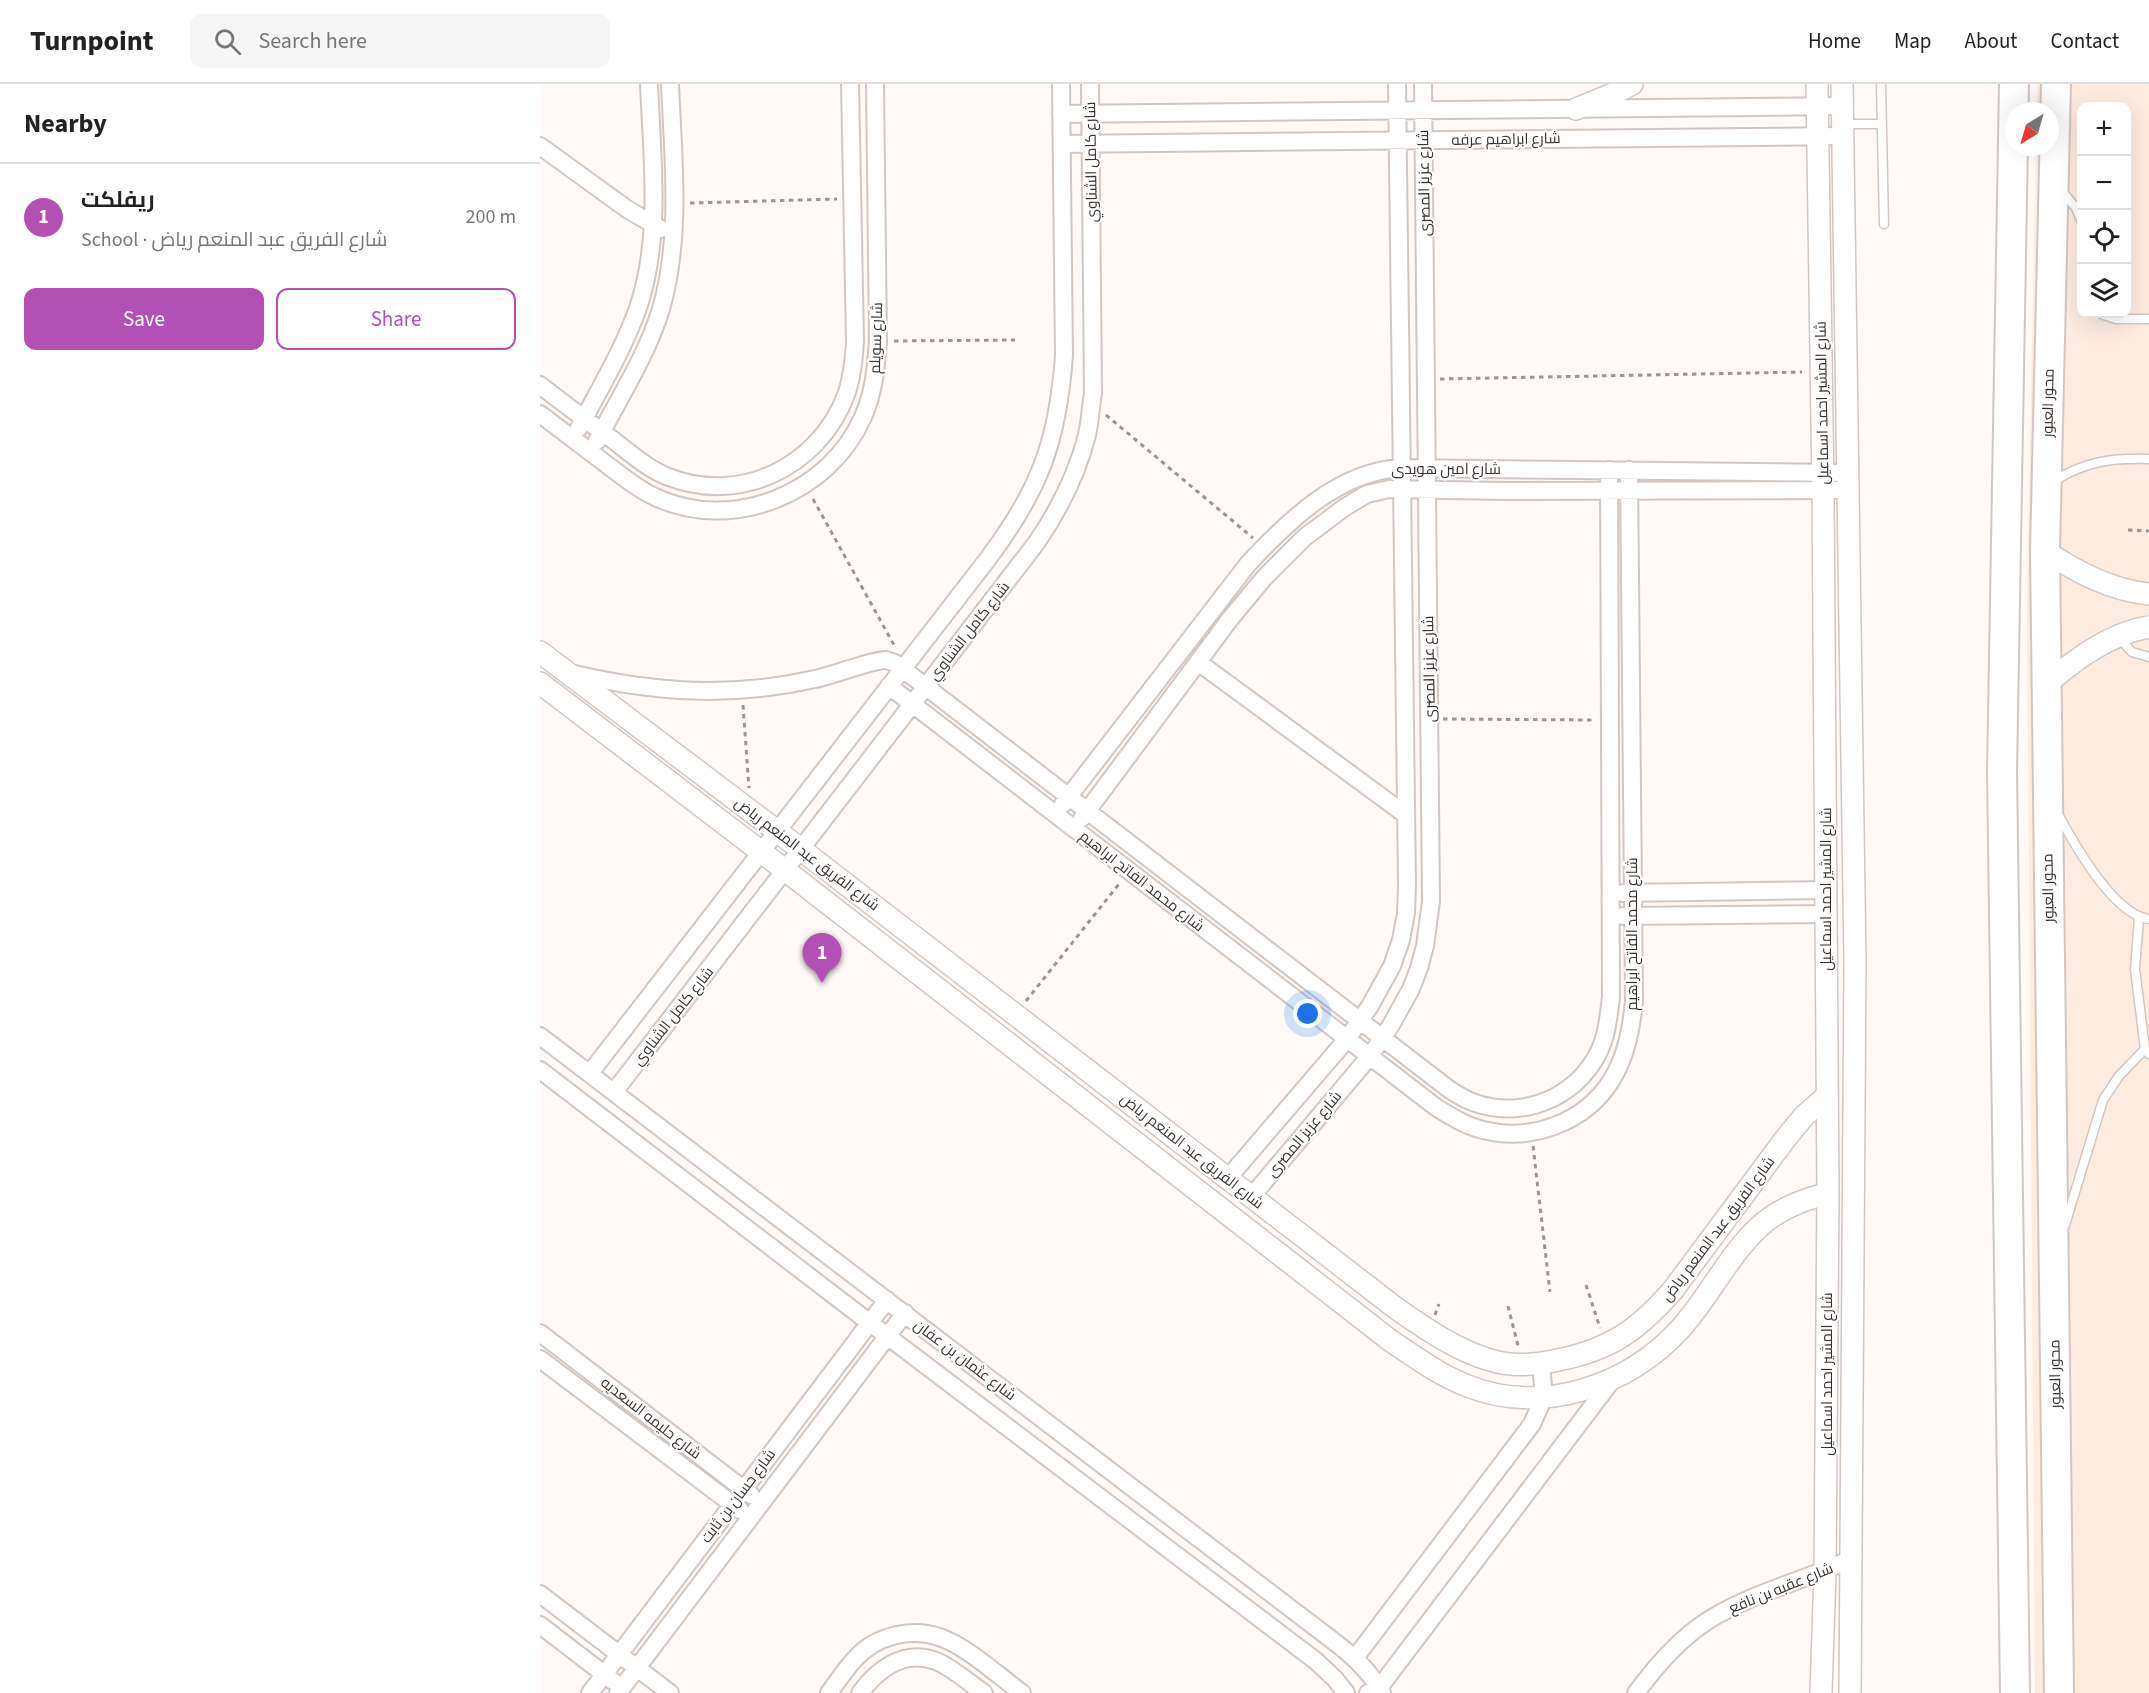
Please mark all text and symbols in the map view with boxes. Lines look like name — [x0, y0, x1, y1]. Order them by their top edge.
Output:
search box — [190, 14, 610, 68]
text: Turnpoint — [30, 21, 154, 61]
icon: search — [211, 25, 244, 58]
text: Search here — [259, 25, 367, 57]
text: Home — [1808, 26, 1861, 56]
text: Map — [1894, 26, 1932, 56]
text: About — [1965, 26, 2017, 56]
text: Contact — [2050, 26, 2119, 56]
street label: شارع كامل الشناوي — [1080, 102, 1104, 222]
north arrow — [2005, 102, 2059, 156]
map controls — [2077, 102, 2131, 318]
button: + — [2077, 102, 2131, 156]
text: Nearby — [24, 105, 107, 142]
street label: شارع ابراهيم عرفه — [1451, 128, 1561, 151]
street label: شارع عزيز المصرى — [1413, 129, 1436, 236]
button: − — [2077, 156, 2131, 210]
text: ريفلكت — [81, 184, 155, 216]
text: 1 — [38, 203, 49, 231]
text: 200 m — [466, 203, 516, 231]
button: locate — [2077, 210, 2131, 264]
text: School · شارع الفريق عبد المنعم رياض — [81, 226, 387, 254]
button: layers — [2077, 264, 2131, 318]
button: Save — [24, 288, 264, 350]
button: Share — [276, 288, 516, 350]
street label: شارع سويلم — [865, 302, 888, 374]
street label: شارع المشير احمد اسماعيل — [1811, 321, 1834, 485]
street label: محور العبور — [2037, 368, 2060, 439]
street label: شارع امين هويدى — [1391, 459, 1501, 480]
street label: شارع كامل الشناوي — [924, 577, 1016, 686]
street label: شارع عزيز المصرى — [1418, 615, 1441, 722]
street label: شارع الفريق عبد المنعم رياض — [730, 793, 884, 916]
street label: شارع المشير احمد اسماعيل — [1816, 807, 1837, 971]
street label: شارع محمد الفاتح ابراهيم — [1075, 826, 1209, 937]
street label: محور العبور — [2037, 853, 2060, 924]
street label: شارع محمد الفاتح ابراهيم — [1622, 857, 1643, 1011]
pin: 1 — [802, 934, 842, 983]
street label: شارع كامل الشناوي — [628, 962, 720, 1071]
your location — [1293, 999, 1322, 1028]
street label: شارع عزيز المصرى — [1262, 1087, 1347, 1182]
street label: شارع الفريق عبد المنعم رياض — [1116, 1089, 1268, 1214]
street label: شارع الفريق عبد المنعم رياض — [1657, 1152, 1780, 1306]
street label: شارع المشير احمد اسماعيل — [1817, 1292, 1838, 1456]
street label: شارع عثمان بن عفان — [909, 1315, 1020, 1406]
street label: محور العبور — [2044, 1339, 2067, 1410]
street label: شارع حليمه السعديه — [596, 1372, 705, 1464]
street label: شارع حسان بن ثابت — [696, 1445, 781, 1548]
street label: شارع عقبه بن نافع — [1726, 1558, 1837, 1619]

